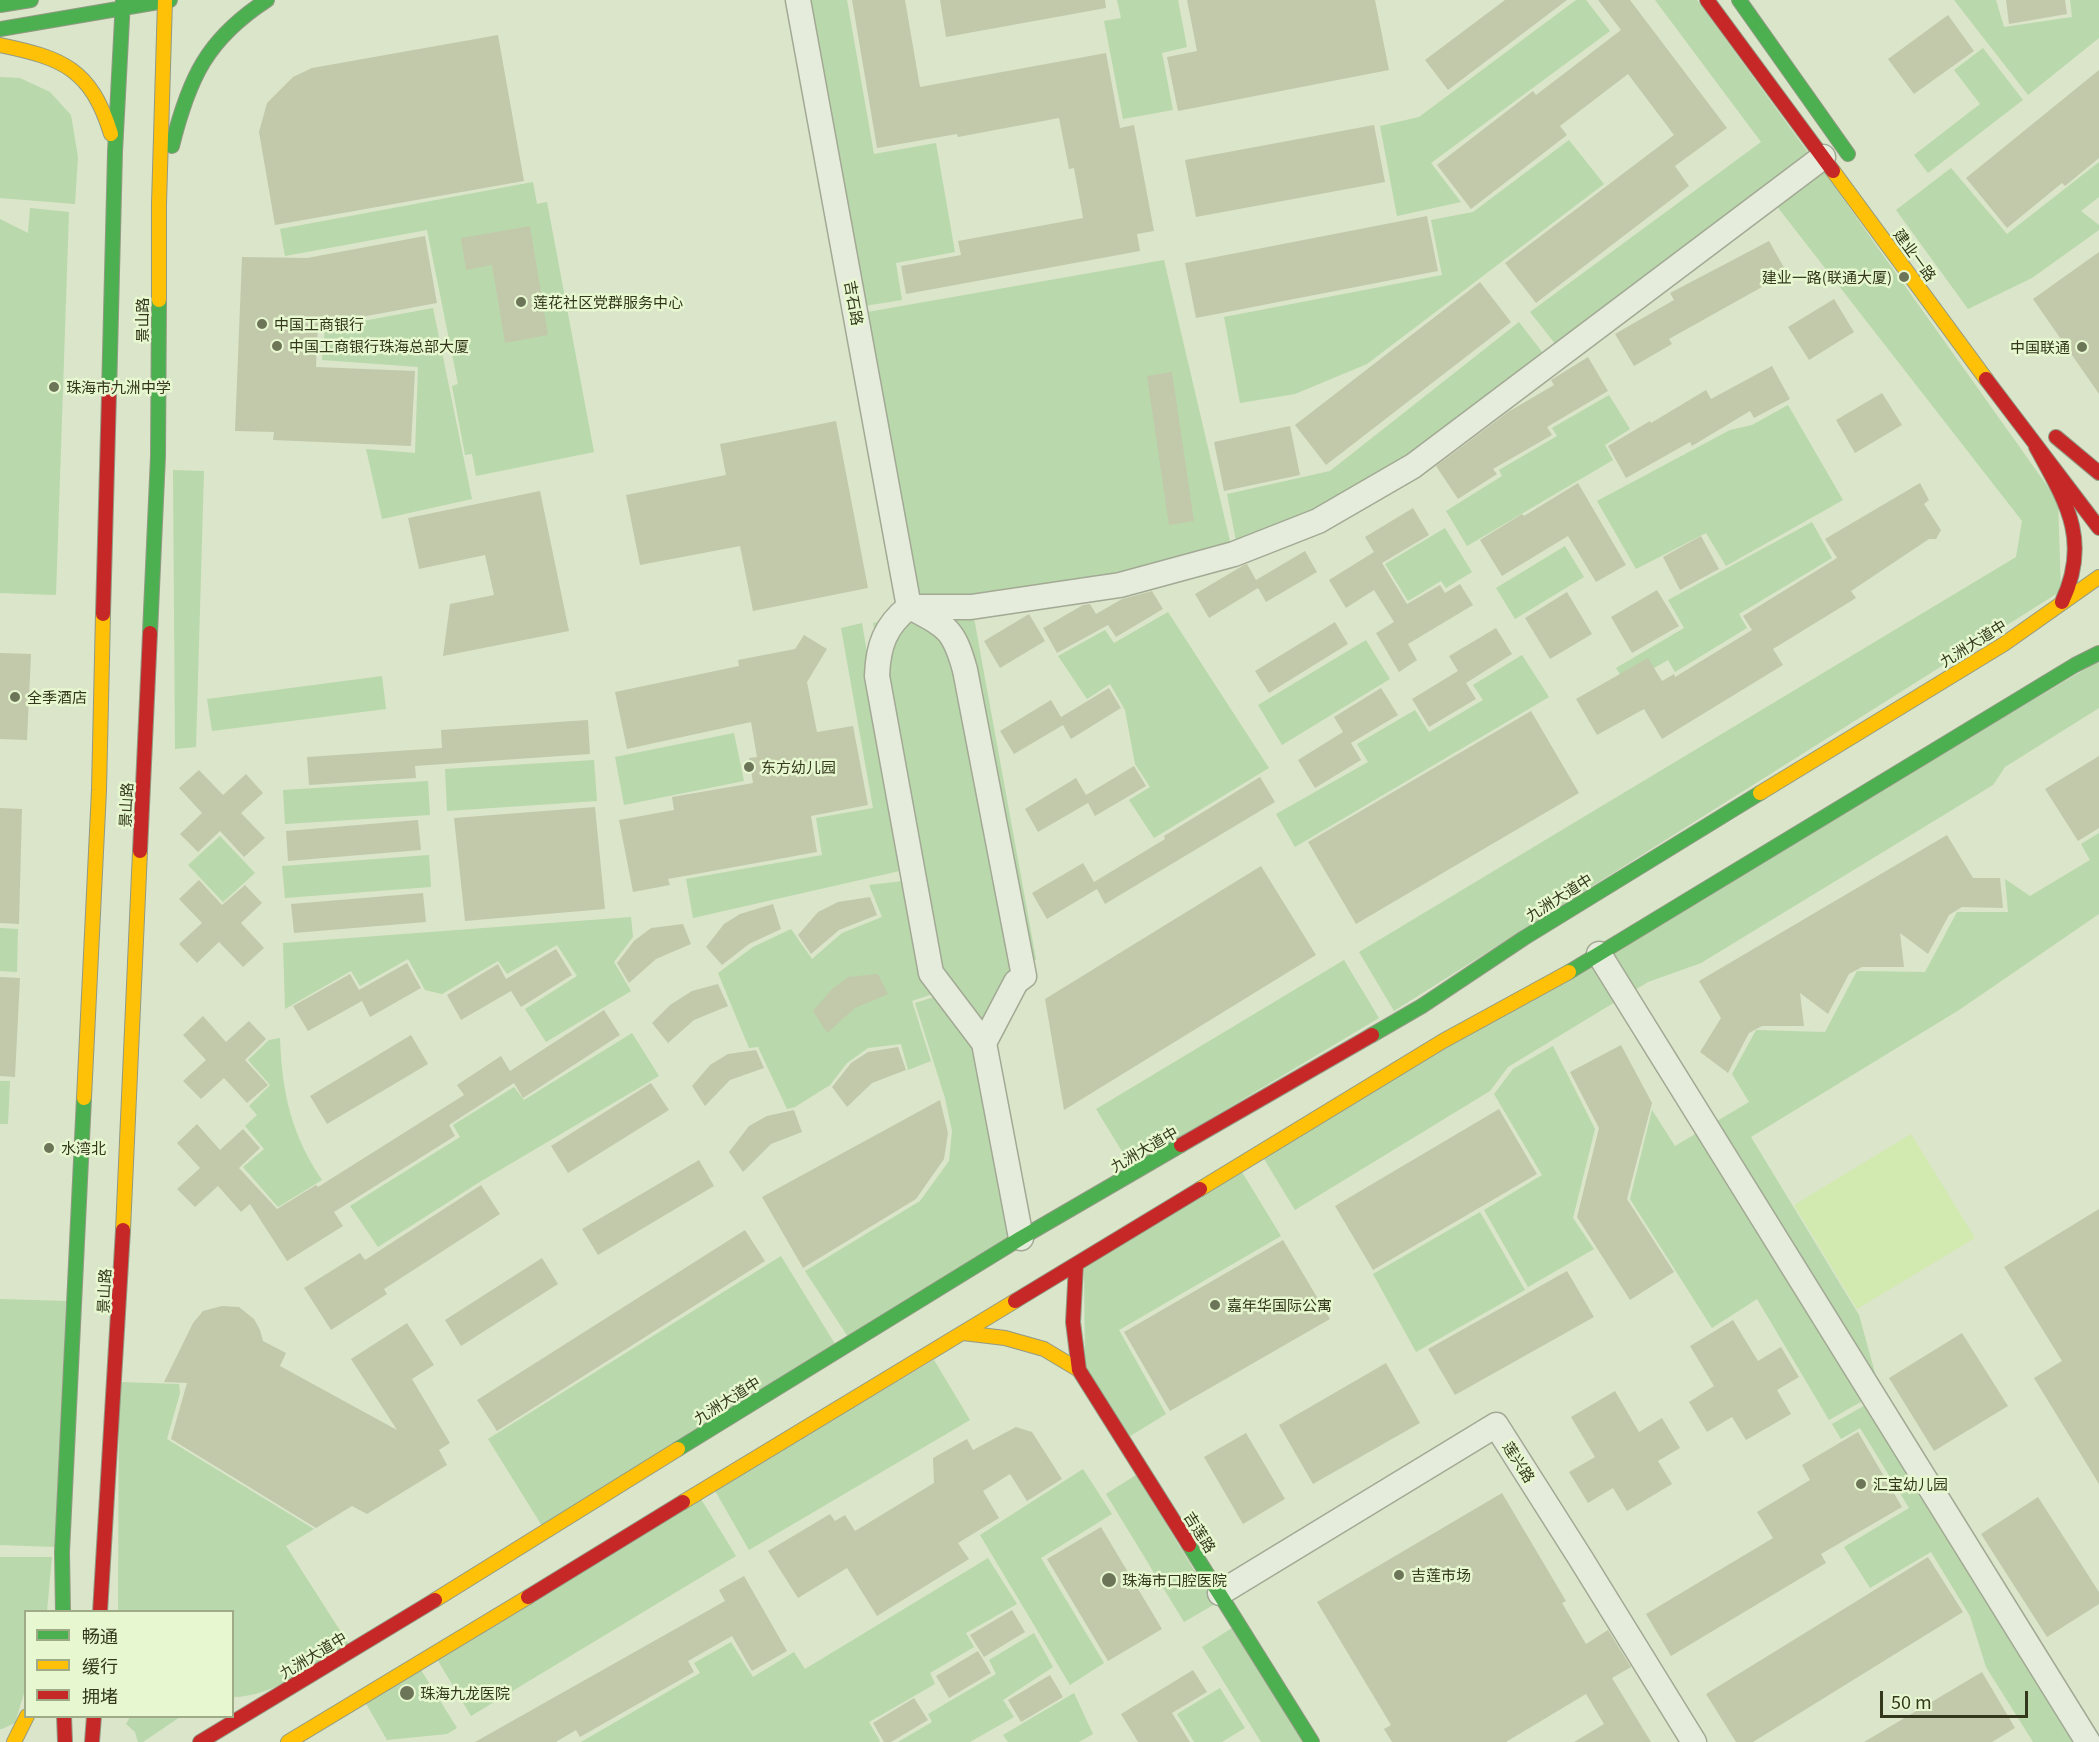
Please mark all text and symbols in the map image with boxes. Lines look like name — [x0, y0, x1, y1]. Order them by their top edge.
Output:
street label: 建业一路 — [1890, 225, 1940, 285]
place label: 建业一路(联通大厦) — [1762, 268, 1892, 286]
marker: 建业一路(联通大厦) — [1897, 270, 1911, 284]
street label: 吉石路 — [841, 279, 867, 327]
place label: 莲花社区党群服务中心 — [533, 293, 683, 311]
marker: 莲花社区党群服务中心 — [514, 295, 528, 309]
street label: 景山路 — [133, 298, 151, 342]
place label: 中国工商银行 — [274, 315, 364, 333]
marker: 中国工商银行 — [255, 317, 269, 331]
place label: 中国工商银行珠海总部大厦 — [289, 337, 469, 355]
place label: 中国联通 — [2010, 338, 2070, 356]
marker: 中国工商银行珠海总部大厦 — [270, 339, 284, 353]
marker: 中国联通 — [2075, 340, 2089, 354]
place label: 珠海市九洲中学 — [66, 378, 171, 396]
marker: 珠海市九洲中学 — [47, 380, 61, 394]
street label: 九洲大道中 — [1936, 615, 2010, 671]
place label: 全季酒店 — [27, 688, 87, 706]
marker: 全季酒店 — [8, 690, 22, 704]
place label: 东方幼儿园 — [761, 758, 836, 776]
marker: 东方幼儿园 — [742, 760, 756, 774]
street label: 景山路 — [116, 782, 136, 828]
street label: 九洲大道中 — [1522, 869, 1596, 925]
street label: 九洲大道中 — [1107, 1122, 1181, 1176]
place label: 水湾北 — [61, 1139, 106, 1157]
marker: 水湾北 — [42, 1141, 56, 1155]
street label: 景山路 — [94, 1268, 114, 1314]
place label: 嘉年华国际公寓 — [1227, 1296, 1332, 1314]
marker: 嘉年华国际公寓 — [1208, 1298, 1222, 1312]
street label: 九洲大道中 — [690, 1372, 764, 1428]
street label: 莲兴路 — [1499, 1438, 1539, 1486]
place label: 汇宝幼儿园 — [1873, 1475, 1948, 1493]
marker: 汇宝幼儿园 — [1854, 1477, 1868, 1491]
street label: 吉莲路 — [1180, 1508, 1220, 1556]
place label: 吉莲市场 — [1411, 1566, 1471, 1584]
marker: 吉莲市场 — [1392, 1568, 1406, 1582]
marker: 珠海市口腔医院 — [1100, 1571, 1118, 1589]
place label: 珠海市口腔医院 — [1122, 1571, 1227, 1589]
legend — [24, 1610, 234, 1718]
text: 畅通 — [82, 1622, 118, 1648]
street label: 九洲大道中 — [276, 1628, 350, 1682]
text: 缓行 — [82, 1652, 118, 1678]
scale bar — [1883, 1679, 2032, 1717]
text: 拥堵 — [82, 1682, 118, 1708]
marker: 珠海九龙医院 — [398, 1684, 416, 1702]
place label: 珠海九龙医院 — [420, 1684, 510, 1702]
text: 50 m — [1891, 1688, 1932, 1714]

